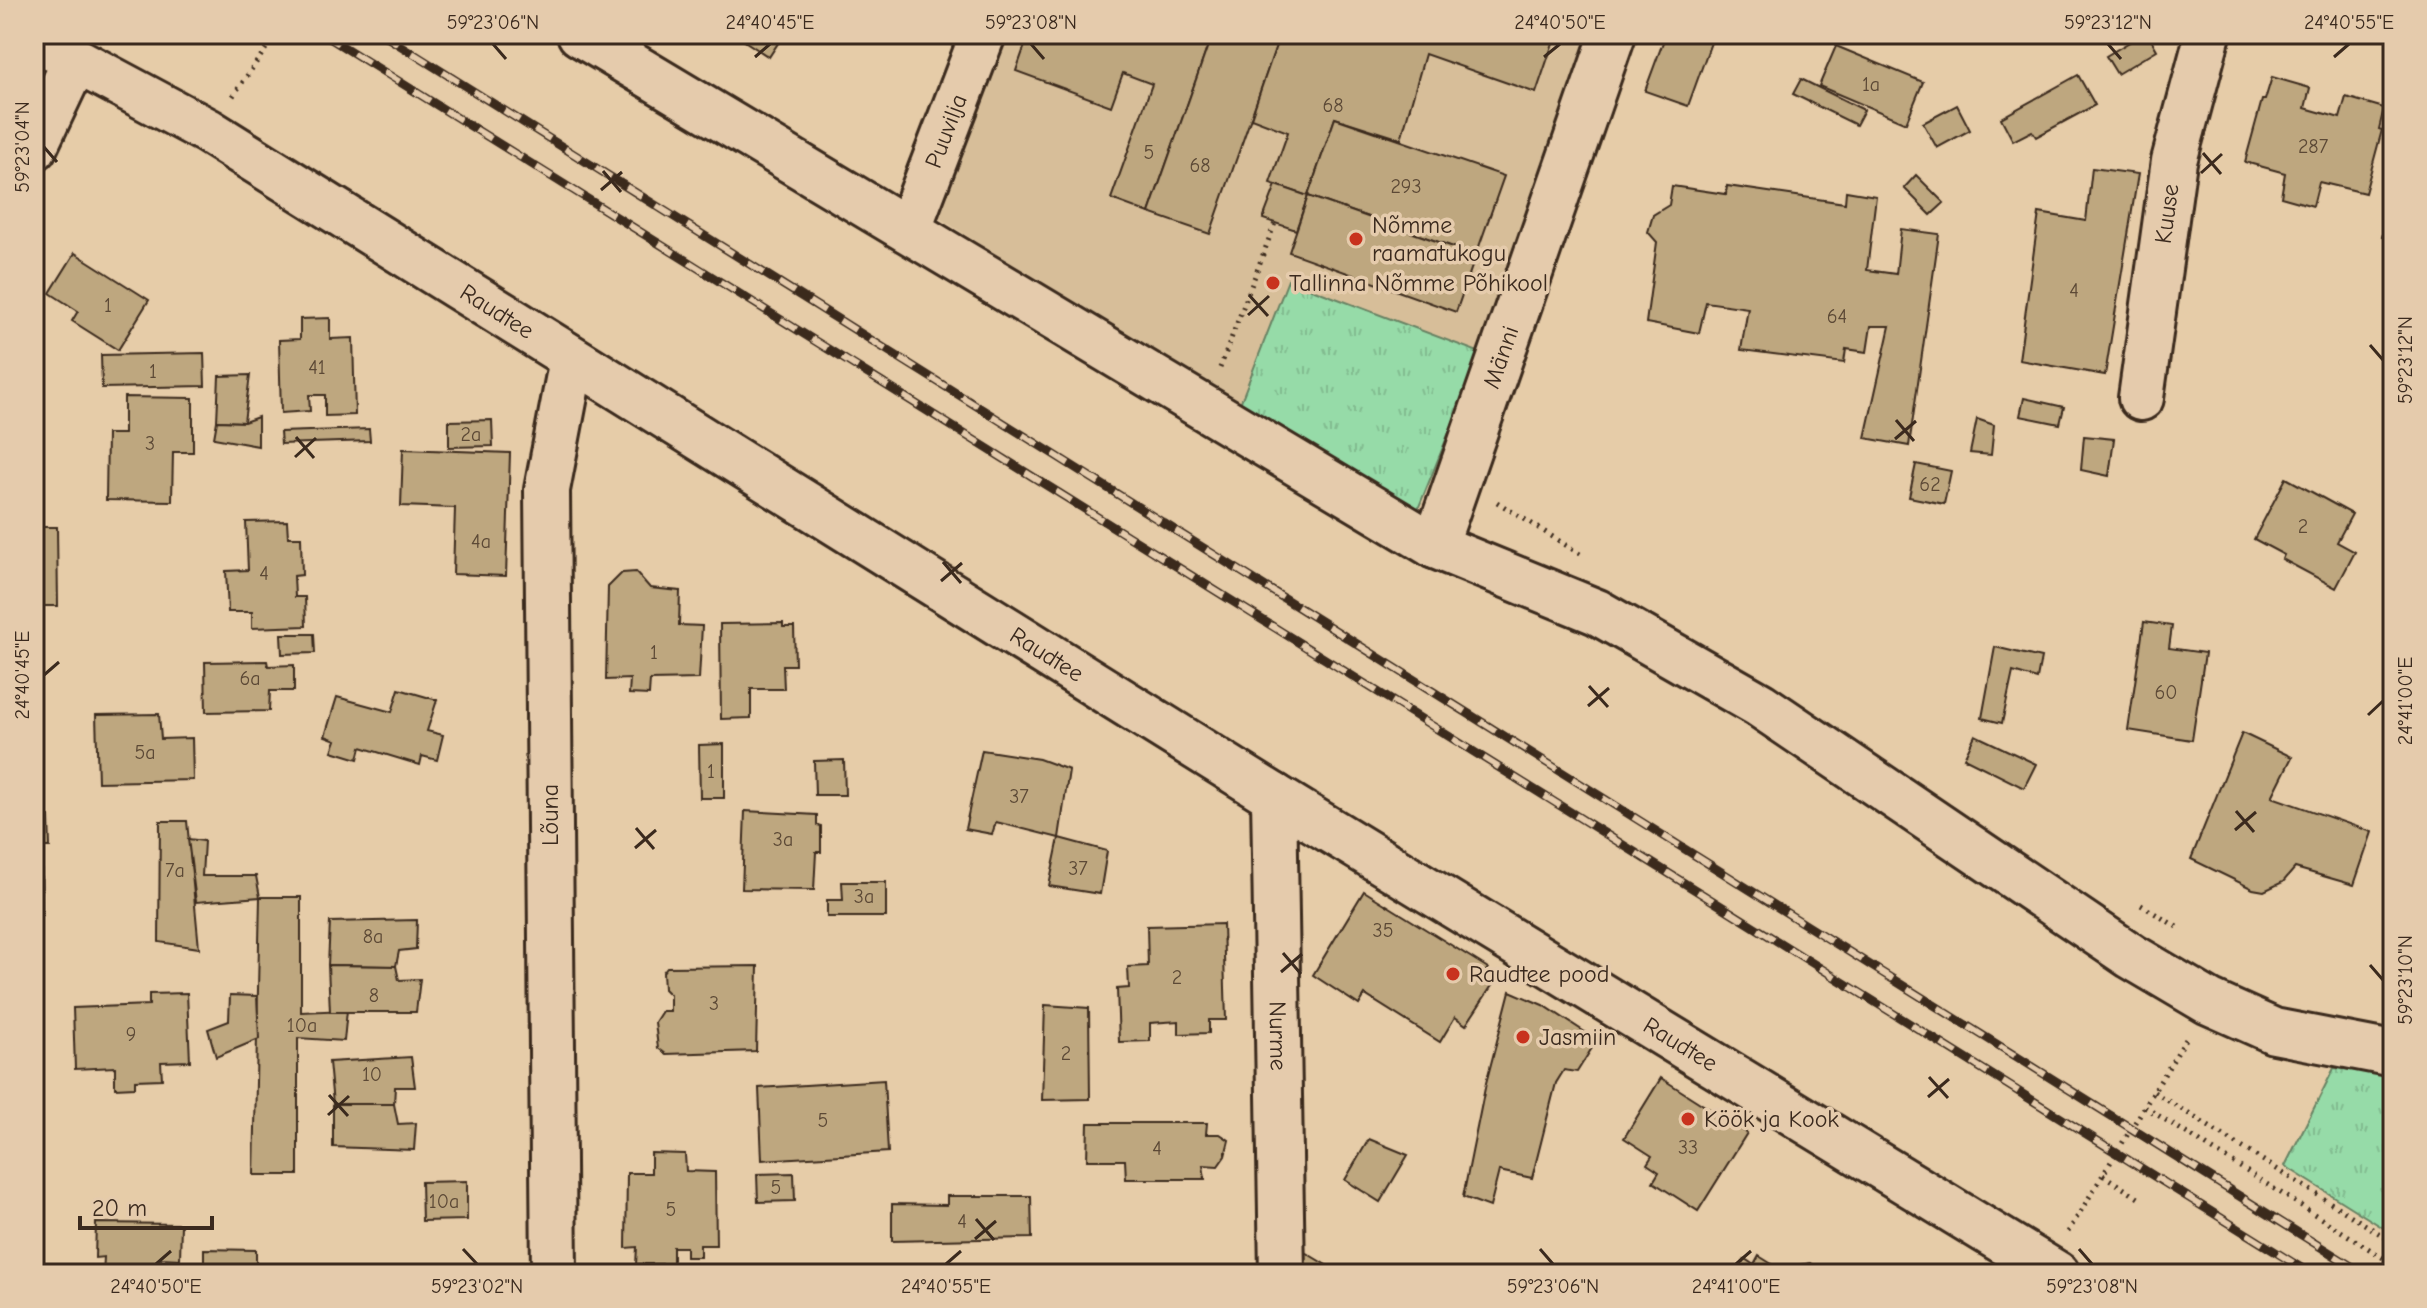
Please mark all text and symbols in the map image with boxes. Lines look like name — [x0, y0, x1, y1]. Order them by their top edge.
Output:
text: 59°23'06"N — [447, 11, 539, 34]
text: 24°40'45"E — [726, 11, 814, 34]
text: 59°23'08"N — [985, 11, 1077, 34]
text: 24°40'50"E — [1514, 11, 1606, 34]
text: 59°23'12"N — [2064, 11, 2152, 34]
text: 24°40'55"E — [2304, 11, 2394, 34]
house number: 1a — [1862, 73, 1880, 96]
street label: Puuvilja — [919, 90, 973, 172]
house number: 68 — [1322, 94, 1344, 117]
text: 59°23'04"N — [11, 101, 34, 193]
house number: 287 — [2298, 135, 2329, 158]
house number: 5 — [1144, 141, 1154, 164]
house number: 68 — [1189, 154, 1211, 177]
house number: 293 — [1390, 175, 1422, 198]
street label: Kuuse — [2149, 182, 2185, 245]
place label: Nõmme raamatukogu — [1372, 211, 1506, 267]
marker: Nõmme raamatukogu — [1347, 230, 1365, 248]
place label: Tallinna Nõmme Põhikool — [1289, 269, 1548, 297]
marker: Tallinna Nõmme Põhikool — [1264, 274, 1282, 292]
street label: Raudtee — [455, 278, 539, 345]
house number: 4 — [2069, 279, 2079, 302]
house number: 1 — [104, 294, 112, 317]
house number: 64 — [1827, 305, 1847, 328]
text: 59°23'12"N — [2394, 316, 2417, 404]
street label: Männi — [1477, 322, 1524, 392]
house number: 41 — [308, 356, 326, 379]
house number: 1 — [149, 360, 157, 383]
house number: 2a — [461, 423, 481, 446]
house number: 3 — [145, 432, 155, 455]
house number: 62 — [1919, 473, 1941, 496]
house number: 2 — [2298, 515, 2308, 538]
house number: 4a — [471, 530, 491, 553]
house number: 4 — [259, 562, 269, 585]
street label: Raudtee — [1005, 621, 1089, 688]
text: 24°40'45"E — [11, 631, 34, 719]
house number: 1 — [650, 641, 658, 664]
text: 24°41'00"E — [2394, 657, 2417, 745]
house number: 6a — [239, 667, 261, 690]
house number: 60 — [2154, 681, 2178, 704]
house number: 5a — [134, 741, 156, 764]
house number: 1 — [707, 760, 715, 783]
street label: Lõuna — [536, 784, 564, 846]
house number: 37 — [1009, 785, 1029, 808]
house number: 3a — [773, 828, 793, 851]
house number: 37 — [1068, 857, 1088, 880]
house number: 7a — [165, 859, 185, 882]
house number: 3a — [854, 885, 874, 908]
house number: 35 — [1373, 919, 1393, 942]
house number: 8a — [363, 925, 383, 948]
text: 59°23'10"N — [2394, 935, 2417, 1025]
place label: Raudtee pood — [1469, 960, 1609, 988]
marker: Raudtee pood — [1444, 965, 1462, 983]
house number: 2 — [1172, 966, 1182, 989]
house number: 8 — [369, 984, 379, 1007]
house number: 3 — [709, 992, 719, 1015]
street label: Nurme — [1263, 1001, 1293, 1071]
street label: Raudtee — [1638, 1011, 1723, 1077]
house number: 10a — [287, 1014, 317, 1037]
house number: 9 — [126, 1023, 136, 1046]
place label: Jasmiin — [1539, 1023, 1616, 1051]
marker: Jasmiin — [1514, 1028, 1532, 1046]
house number: 2 — [1061, 1042, 1071, 1065]
house number: 10 — [362, 1063, 382, 1086]
place label: Köök ja Kook — [1704, 1105, 1839, 1133]
house number: 5 — [818, 1109, 828, 1132]
marker: Köök ja Kook — [1679, 1110, 1697, 1128]
house number: 33 — [1678, 1136, 1698, 1159]
house number: 4 — [1152, 1137, 1162, 1160]
house number: 5 — [771, 1176, 781, 1199]
scale bar — [80, 1180, 212, 1230]
house number: 10a — [429, 1190, 459, 1213]
text: 20 m — [92, 1194, 147, 1222]
house number: 5 — [666, 1198, 676, 1221]
house number: 4 — [957, 1210, 967, 1233]
text: 24°40'50"E — [110, 1275, 202, 1298]
text: 59°23'02"N — [431, 1275, 523, 1298]
text: 24°40'55"E — [901, 1275, 991, 1298]
text: 59°23'06"N — [1507, 1275, 1599, 1298]
text: 24°41'00"E — [1692, 1275, 1780, 1298]
text: 59°23'08"N — [2046, 1275, 2138, 1298]

